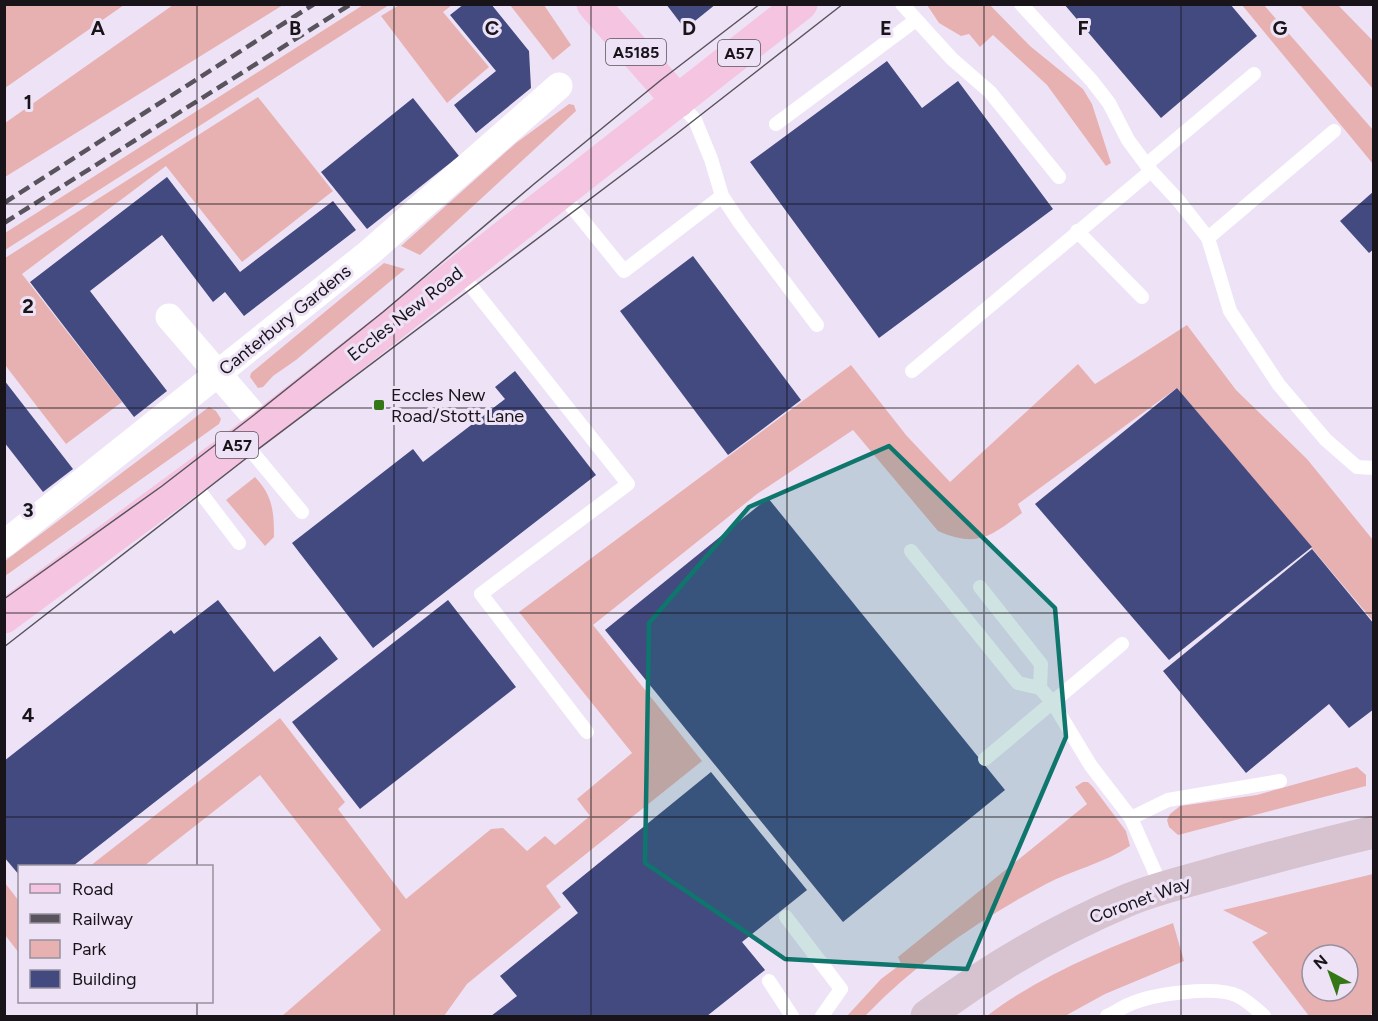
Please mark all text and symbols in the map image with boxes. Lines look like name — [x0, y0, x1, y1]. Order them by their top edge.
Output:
text: A — [91, 16, 106, 40]
text: B — [289, 16, 301, 40]
text: C — [485, 16, 499, 40]
text: D — [682, 16, 696, 40]
text: E — [880, 16, 892, 40]
text: F — [1077, 16, 1089, 40]
text: G — [1273, 16, 1288, 40]
road number: A5185 — [606, 39, 666, 65]
road number: A57 — [718, 40, 760, 66]
text: 1 — [24, 90, 32, 114]
street label: Canterbury Gardens — [215, 260, 355, 380]
street label: Eccles New Road — [343, 262, 467, 366]
text: 2 — [22, 294, 34, 318]
place label: Eccles New Road/Stott Lane — [391, 384, 524, 427]
marker: Eccles New Road/Stott Lane — [372, 398, 386, 412]
road number: A57 — [216, 432, 258, 458]
text: 3 — [22, 498, 34, 522]
text: 4 — [22, 703, 35, 727]
legend — [18, 865, 213, 1003]
street label: Coronet Way — [1086, 871, 1194, 928]
text: Road — [72, 878, 113, 900]
text: Railway — [72, 908, 134, 930]
text: Park — [72, 938, 107, 960]
north arrow — [1300, 943, 1360, 1003]
text: N — [1310, 951, 1331, 973]
text: Building — [72, 968, 137, 990]

